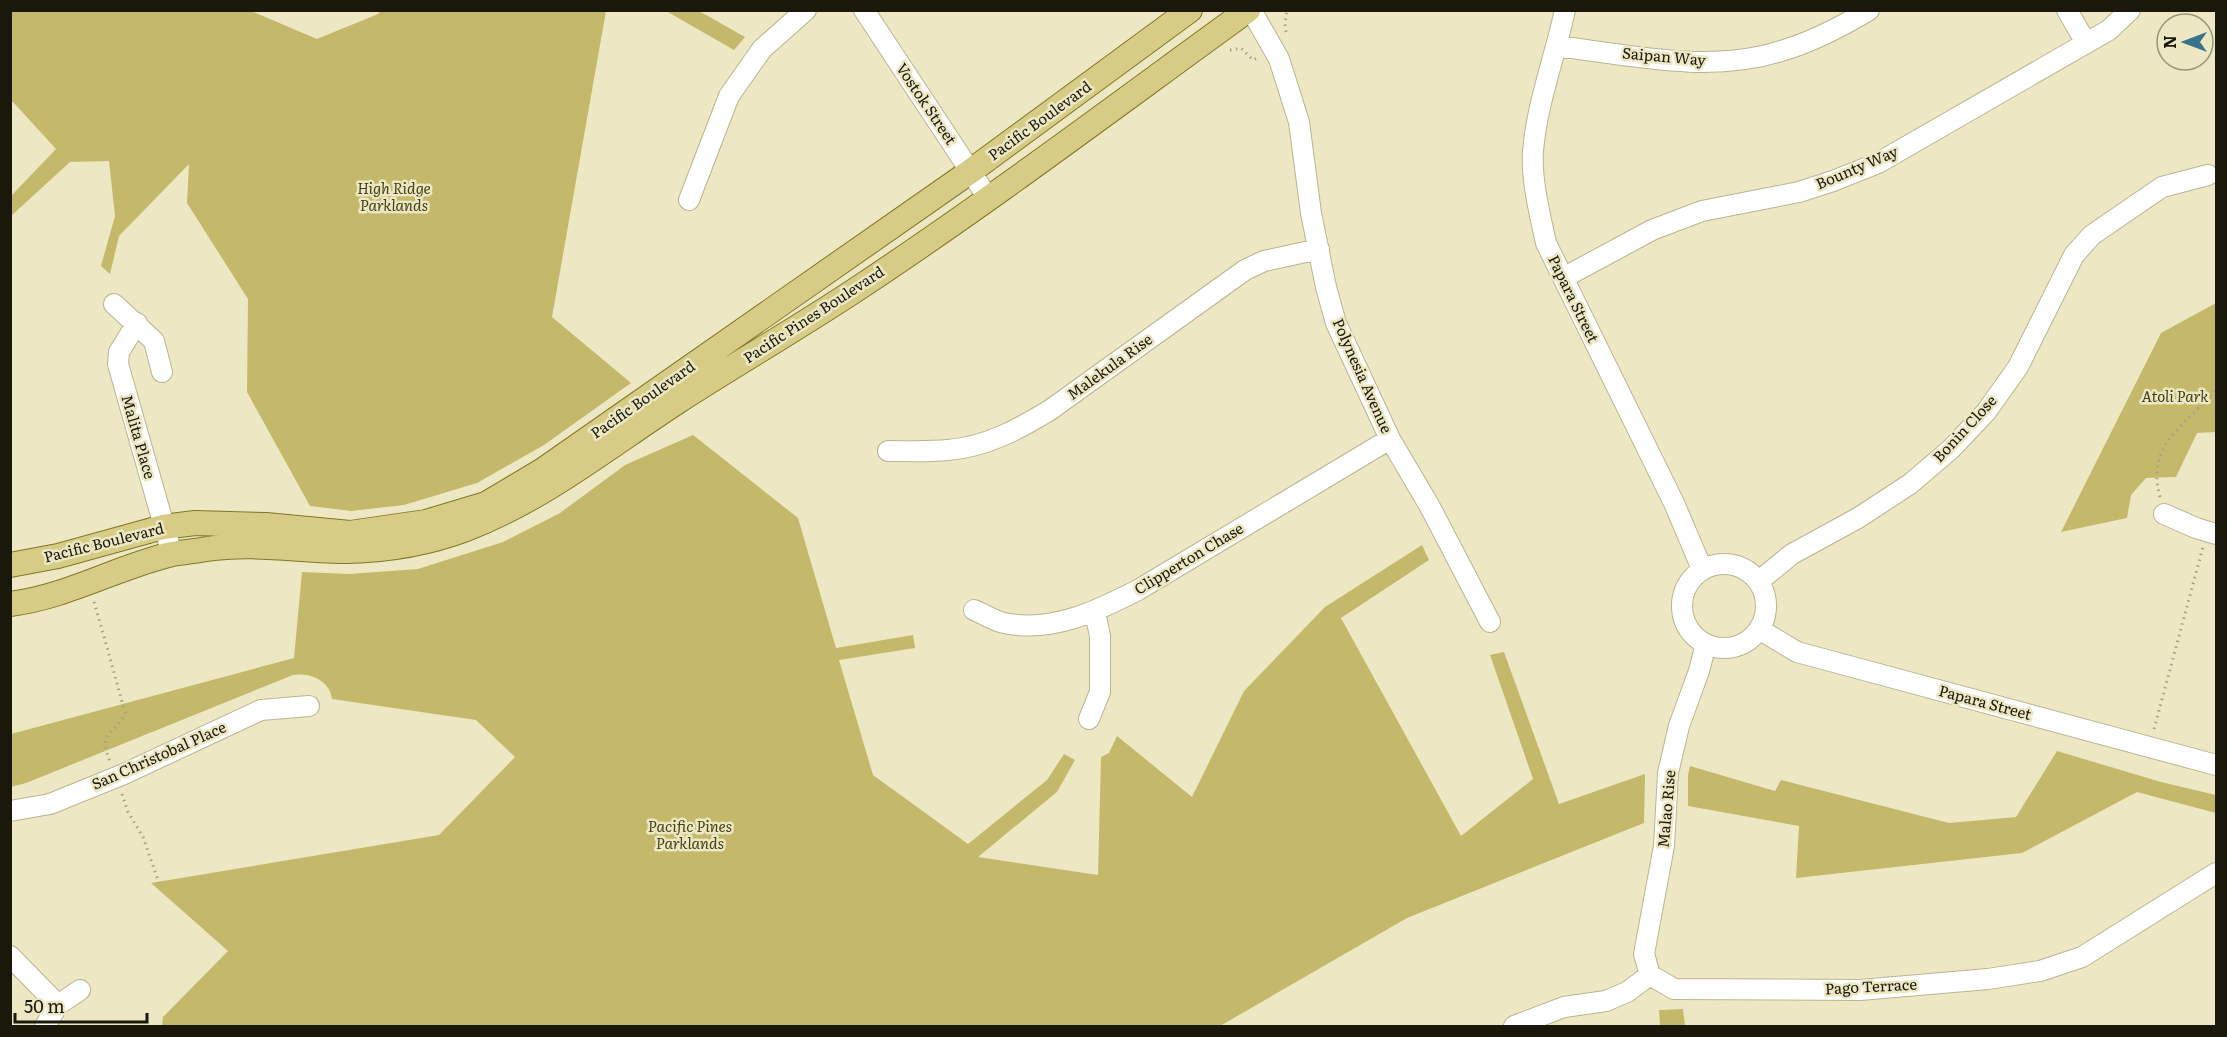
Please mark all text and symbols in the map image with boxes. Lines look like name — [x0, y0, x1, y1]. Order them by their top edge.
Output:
north arrow — [2155, 12, 2215, 72]
text: N — [2157, 35, 2181, 49]
street label: Saipan Way — [1621, 40, 1707, 71]
street label: Vostok Street — [891, 58, 963, 149]
street label: Pacific Boulevard — [983, 74, 1096, 165]
street label: Bounty Way — [1812, 139, 1901, 194]
park label: High Ridge Parklands — [357, 176, 431, 216]
street label: Papara Street — [1543, 250, 1606, 346]
street label: Pacific Pines Boulevard — [738, 259, 888, 368]
street label: Polynesia Avenue — [1328, 314, 1399, 437]
street label: Malekula Rise — [1062, 327, 1157, 405]
street label: Pacific Boulevard — [585, 354, 699, 443]
park label: Atoli Park — [2142, 384, 2209, 407]
street label: Bonin Close — [1927, 389, 2001, 467]
street label: Malita Place — [116, 392, 162, 482]
street label: Pacific Boulevard — [41, 516, 166, 568]
street label: Clipperton Chase — [1129, 516, 1247, 599]
street label: Papara Street — [1936, 678, 2034, 725]
street label: San Christobal Place — [87, 714, 230, 795]
street label: Malao Rise — [1651, 769, 1680, 849]
park label: Pacific Pines Parklands — [648, 814, 732, 854]
street label: Pago Terrace — [1824, 972, 1918, 999]
scale bar — [15, 986, 147, 1024]
text: 50 m — [24, 992, 65, 1019]

